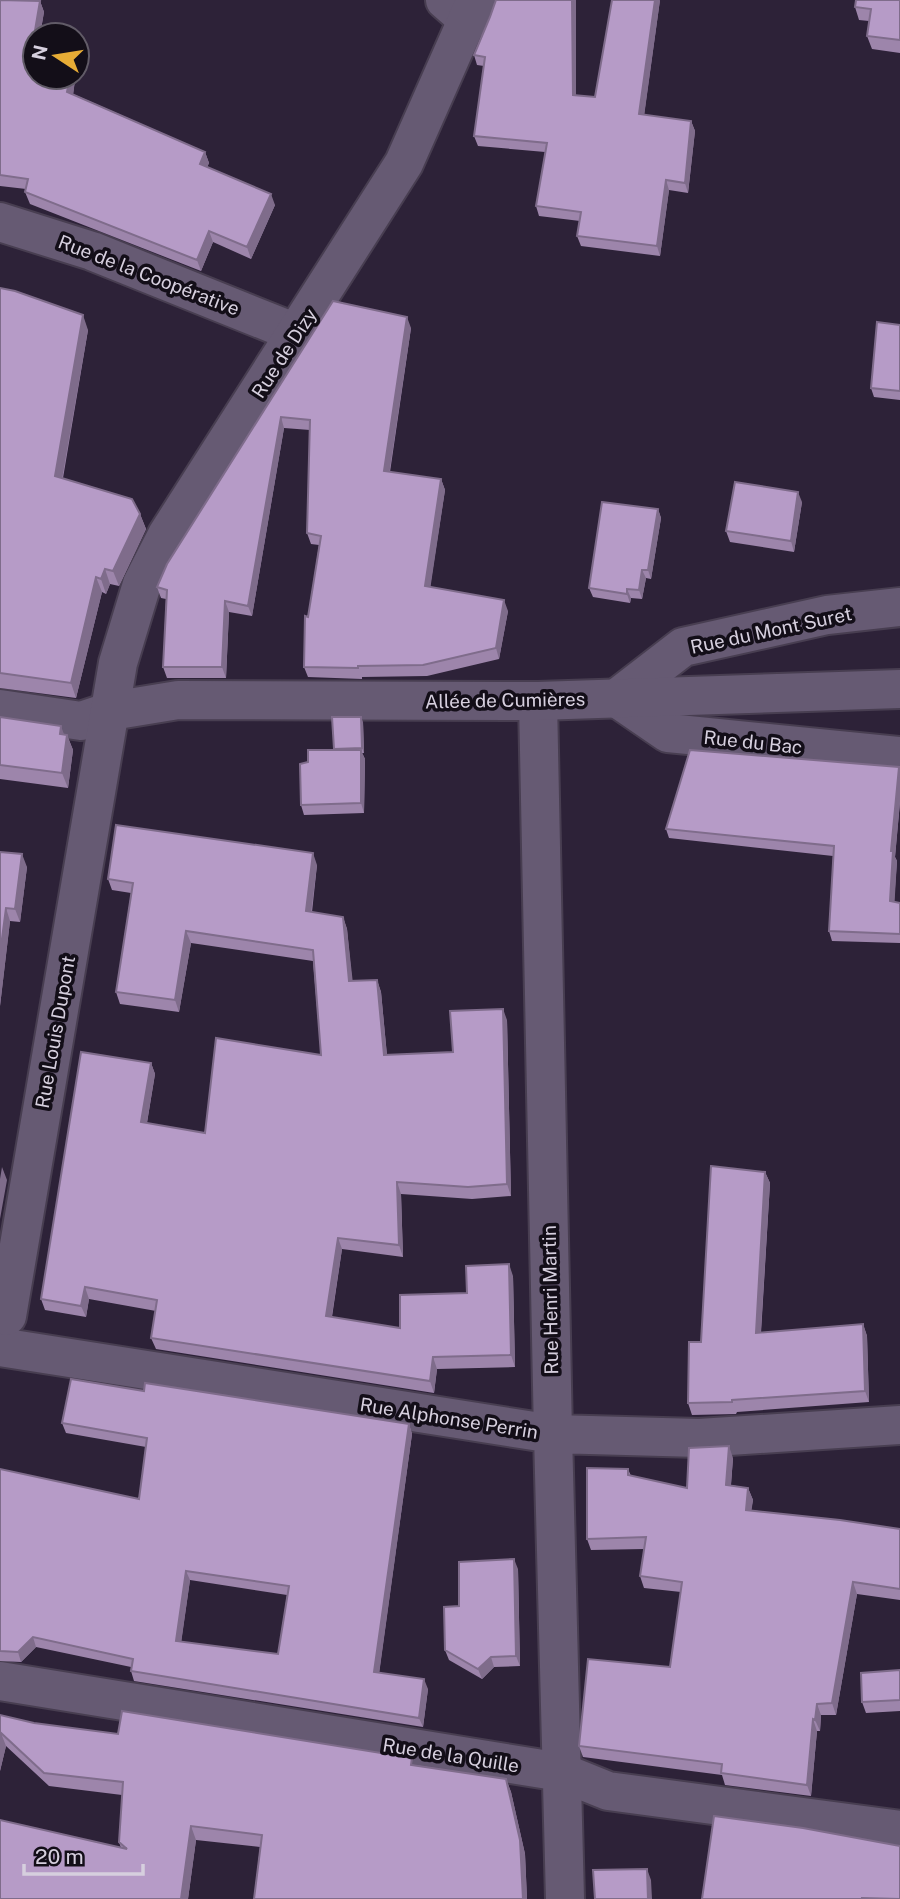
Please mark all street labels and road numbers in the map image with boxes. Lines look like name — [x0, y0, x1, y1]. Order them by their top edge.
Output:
street label: Rue de la Coopérative — [55, 230, 243, 320]
street label: Rue de Dizy — [247, 304, 321, 402]
street label: Rue du Mont Suret — [688, 602, 854, 658]
street label: Allée de Cumières — [425, 688, 585, 712]
street label: Rue du Bac — [702, 726, 804, 758]
street label: Rue Louis Dupont — [31, 954, 79, 1110]
street label: Rue Henri Martin — [538, 1225, 562, 1375]
street label: Rue Alphonse Perrin — [358, 1393, 540, 1443]
street label: Rue de la Quille — [381, 1733, 521, 1777]

